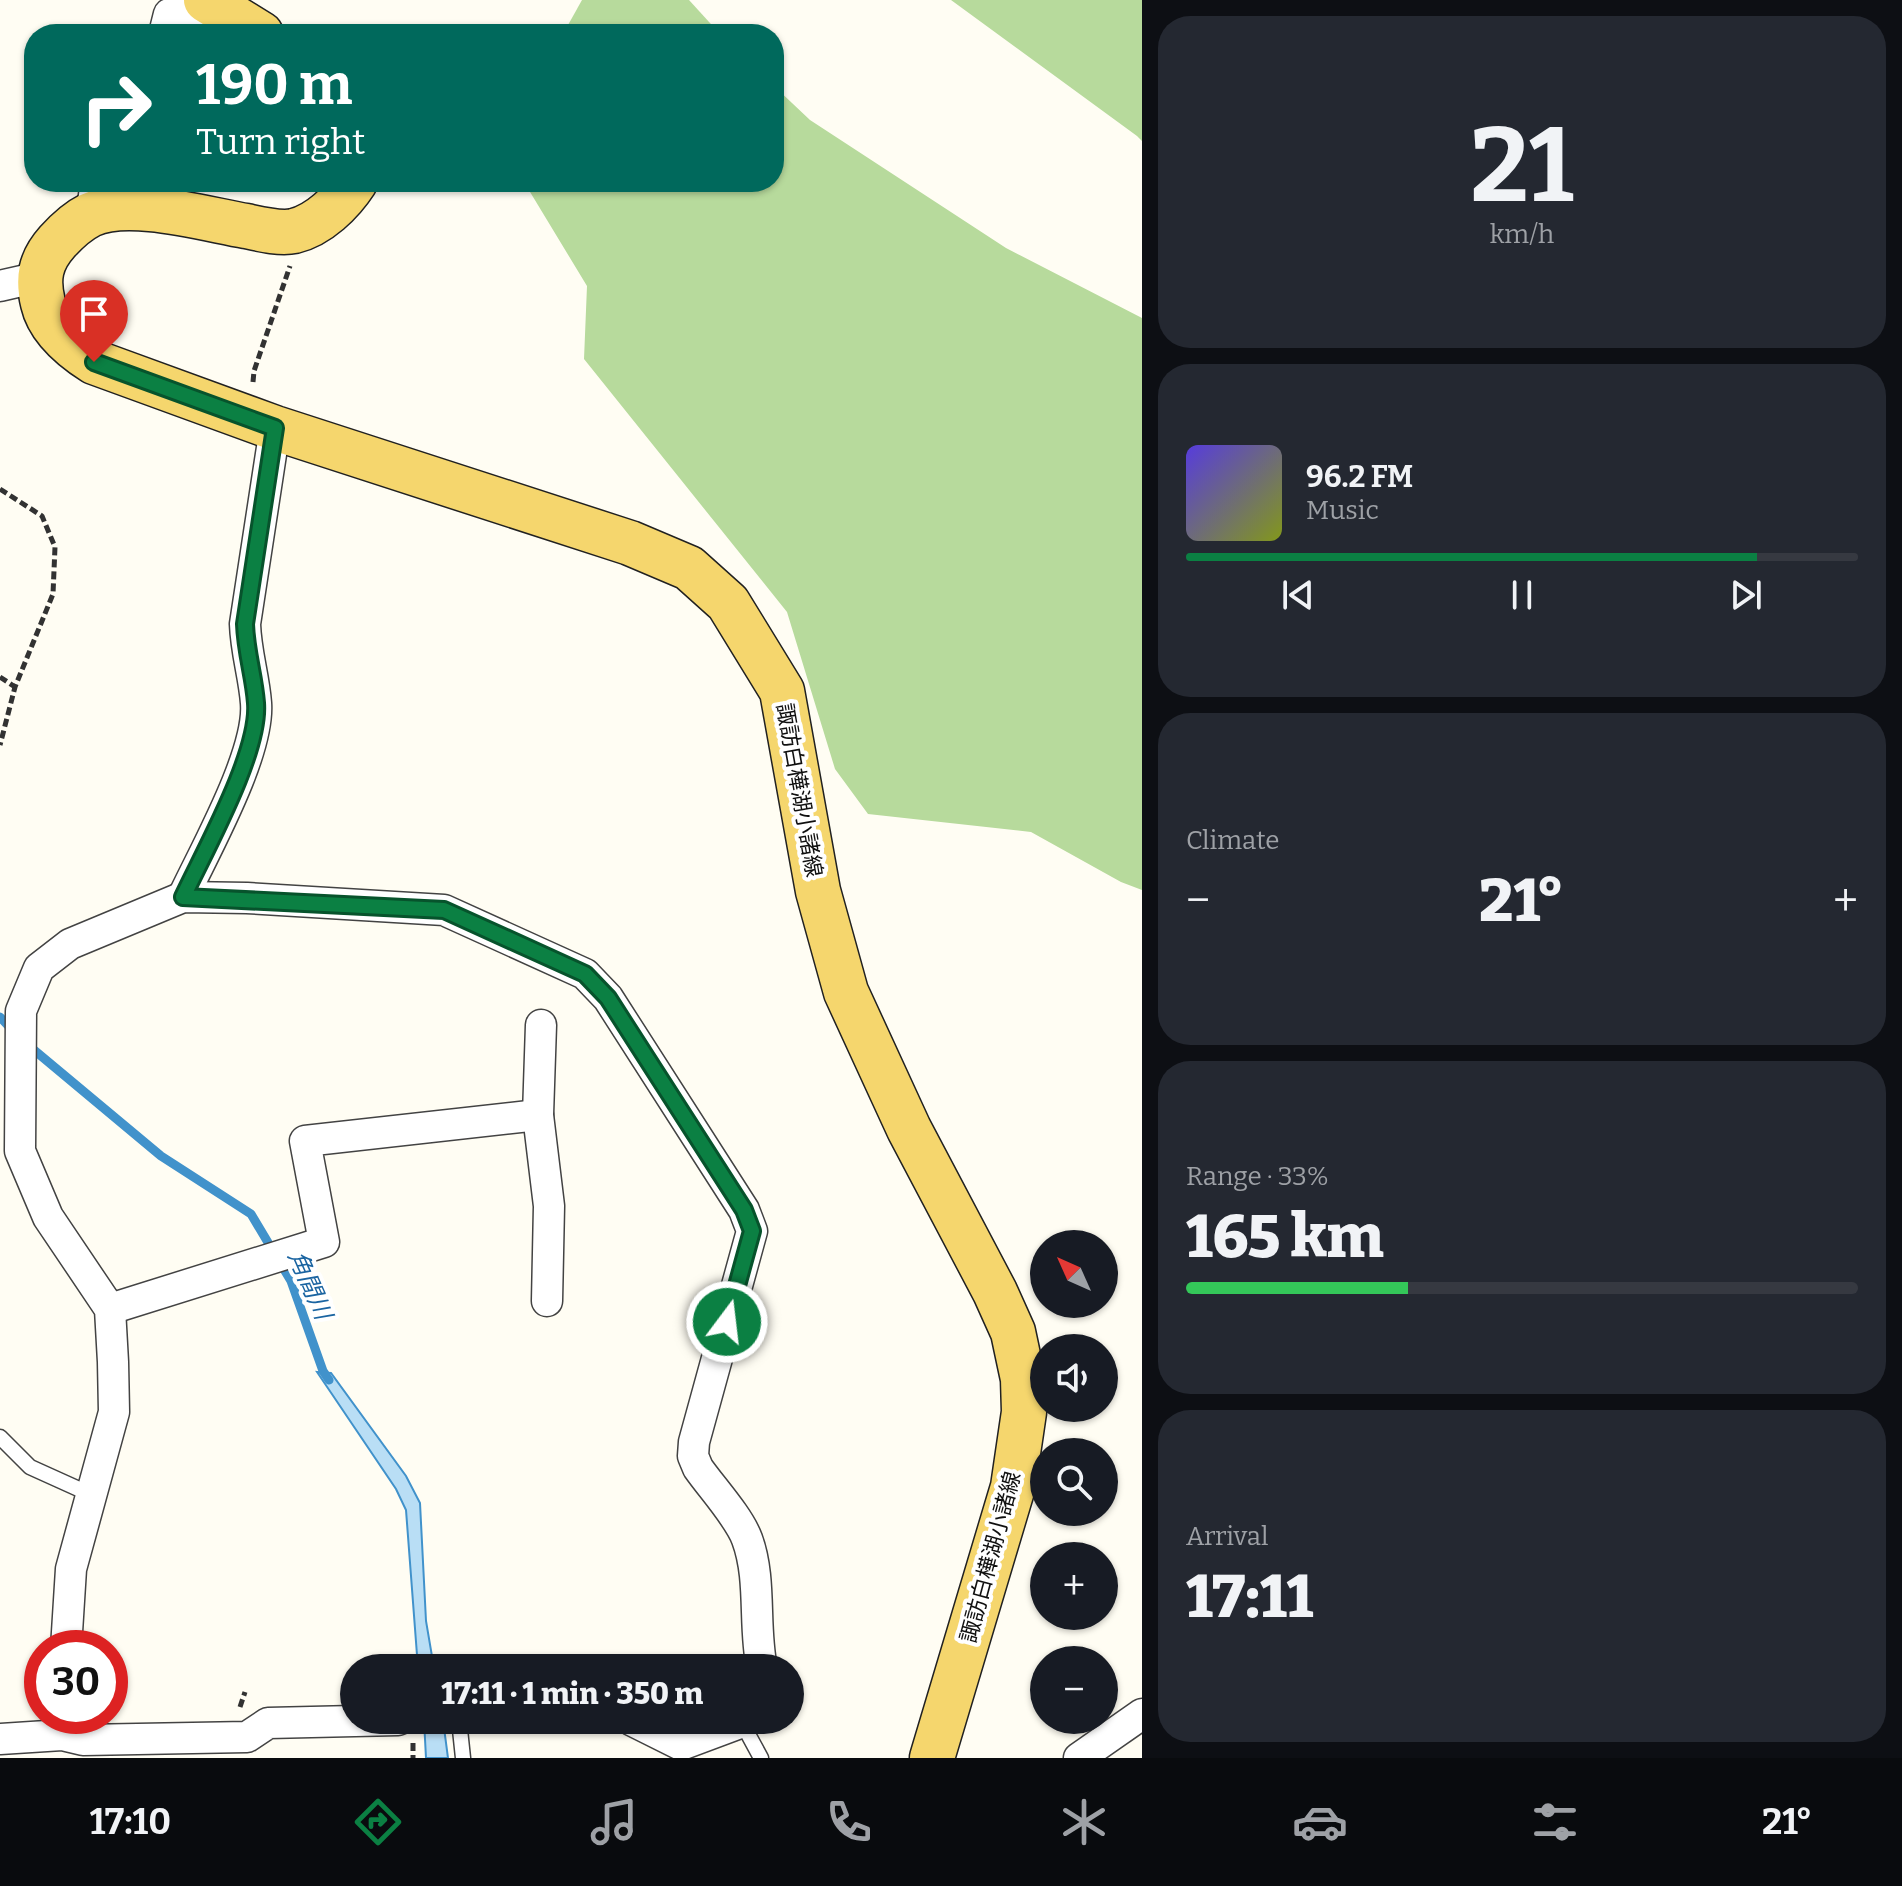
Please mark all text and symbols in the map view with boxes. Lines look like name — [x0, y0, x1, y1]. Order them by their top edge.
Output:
text: 190 m — [196, 52, 352, 119]
icon: right — [64, 56, 168, 160]
text: 21 — [1470, 104, 1574, 229]
text: Turn right — [196, 120, 365, 164]
text: km/h — [1490, 219, 1554, 250]
pin — [60, 280, 128, 362]
icon: arrive — [72, 292, 116, 336]
text: 96.2 FM — [1306, 459, 1413, 495]
text: Music — [1306, 495, 1379, 526]
icon: previous — [1276, 573, 1320, 617]
icon: pause — [1500, 573, 1544, 617]
icon: next — [1724, 573, 1768, 617]
street label: 諏訪白樺湖小諸線 — [771, 701, 828, 879]
text: Climate — [1186, 825, 1280, 856]
text: 21° — [1479, 865, 1564, 937]
text: − — [1186, 874, 1210, 927]
text: + — [1833, 874, 1858, 927]
text: Range · 33% — [1186, 1161, 1329, 1192]
text: 165 km — [1186, 1201, 1384, 1273]
north arrow — [1030, 1230, 1118, 1318]
map controls — [1030, 1230, 1118, 1734]
water label: 角間川 — [283, 1246, 339, 1326]
position arrow — [685, 1280, 769, 1364]
button: sound — [1030, 1334, 1118, 1422]
button: search — [1030, 1438, 1118, 1526]
street label: 諏訪白樺湖小諸線 — [955, 1469, 1026, 1646]
text: Arrival — [1186, 1521, 1268, 1552]
button: + — [1030, 1542, 1118, 1630]
text: 17:11 — [1186, 1561, 1313, 1633]
speed limit sign: 30 — [24, 1630, 128, 1734]
button: − — [1030, 1646, 1118, 1734]
text: 17:11 · 1 min · 350 m — [441, 1676, 703, 1712]
icon: directions — [350, 1794, 406, 1850]
icon: music — [586, 1794, 642, 1850]
icon: phone — [821, 1794, 877, 1850]
icon: climate — [1056, 1794, 1112, 1850]
icon: car — [1292, 1794, 1348, 1850]
icon: filters — [1527, 1794, 1583, 1850]
text: 17:10 — [90, 1800, 171, 1844]
text: 21° — [1762, 1800, 1812, 1844]

